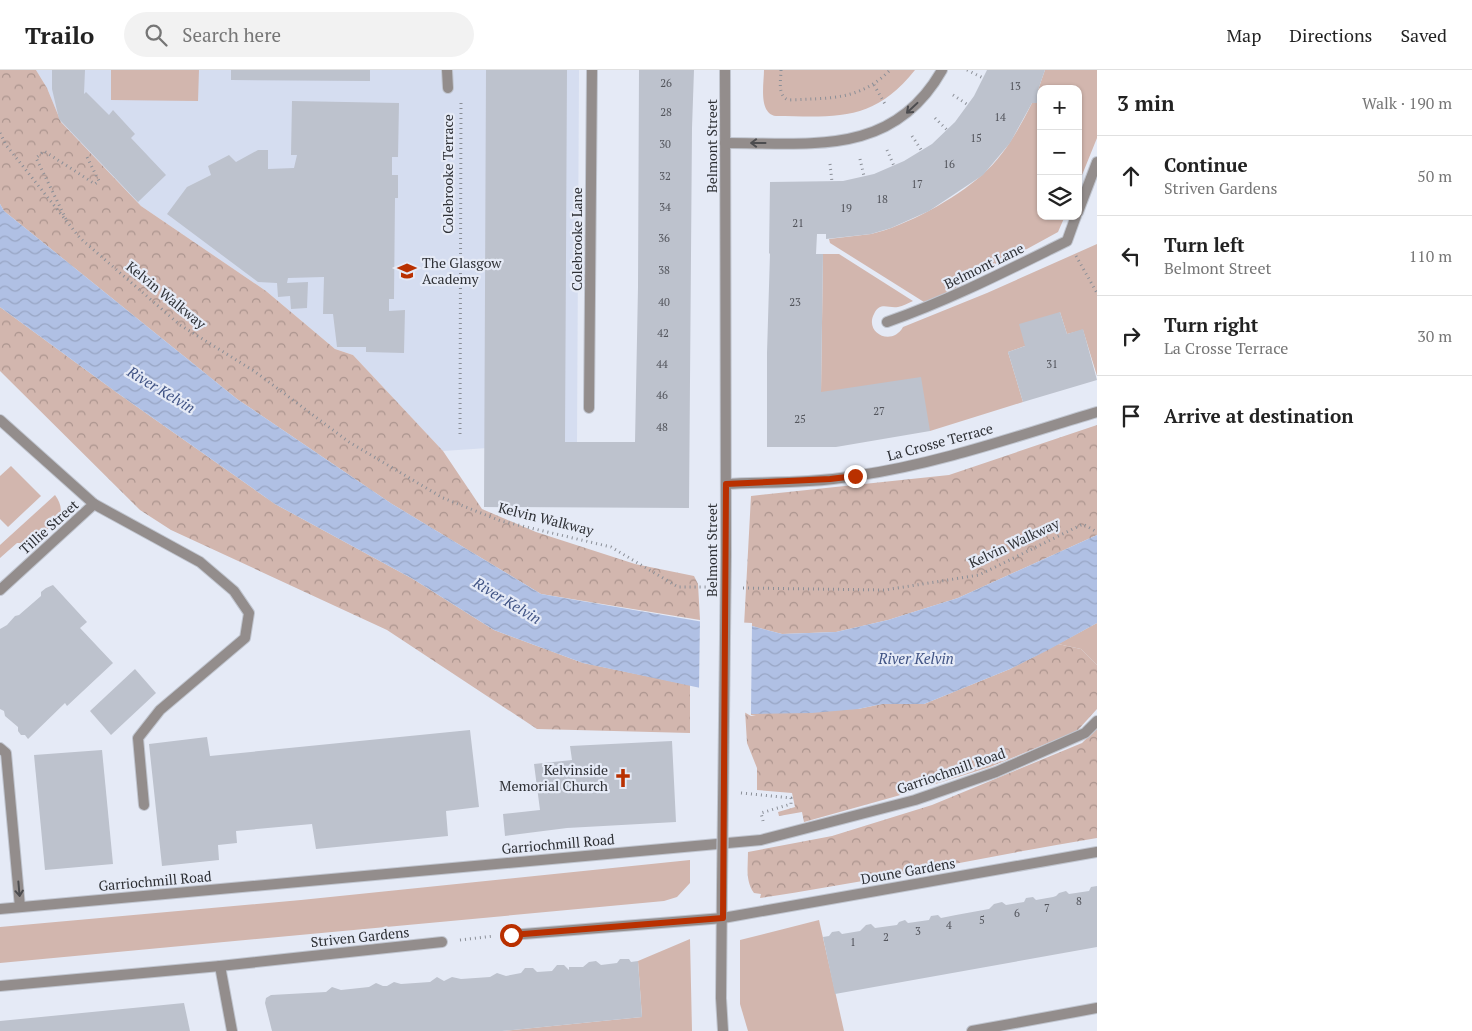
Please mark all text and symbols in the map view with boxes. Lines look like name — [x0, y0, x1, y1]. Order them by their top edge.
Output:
search box — [124, 12, 474, 57]
text: Trailo — [25, 19, 94, 51]
icon: search — [142, 21, 170, 49]
text: Search here — [182, 22, 281, 47]
text: Map — [1226, 23, 1261, 47]
text: Directions — [1289, 23, 1372, 47]
text: Saved — [1400, 23, 1447, 47]
house number: 26 — [660, 76, 672, 90]
house number: 13 — [1009, 79, 1021, 93]
map controls — [1037, 85, 1082, 220]
button: + — [1037, 85, 1082, 130]
text: 3 min — [1117, 89, 1174, 117]
text: Walk · 190 m — [1362, 92, 1452, 114]
street label: Belmont Street — [702, 98, 721, 193]
one-way arrow — [906, 102, 919, 114]
house number: 28 — [660, 105, 672, 119]
house number: 14 — [994, 110, 1006, 124]
street label: Colebrooke Terrace — [438, 114, 457, 234]
button: − — [1037, 130, 1082, 175]
house number: 15 — [970, 131, 982, 145]
house number: 30 — [659, 137, 671, 151]
one-way arrow — [751, 138, 767, 148]
text: Continue — [1164, 152, 1248, 177]
house number: 16 — [943, 157, 955, 171]
icon: ahead — [1117, 162, 1145, 190]
text: 50 m — [1417, 165, 1452, 187]
house number: 32 — [659, 169, 671, 183]
button: layers — [1037, 175, 1082, 220]
house number: 17 — [911, 177, 923, 191]
text: Striven Gardens — [1164, 177, 1277, 199]
street label: Colebrooke Lane — [567, 187, 586, 291]
house number: 18 — [876, 192, 888, 206]
house number: 34 — [659, 200, 671, 214]
house number: 19 — [840, 201, 852, 215]
house number: 21 — [792, 216, 804, 230]
house number: 36 — [658, 231, 670, 245]
text: Turn left — [1164, 232, 1245, 257]
street label: Belmont Lane — [941, 238, 1027, 293]
icon: left — [1117, 242, 1145, 270]
text: 110 m — [1409, 245, 1452, 267]
place label: The Glasgow Academy — [422, 253, 502, 288]
street label: Kelvin Walkway — [122, 257, 211, 333]
text: Belmont Street — [1164, 257, 1271, 279]
school or university icon: The Glasgow Academy — [396, 260, 418, 282]
house number: 38 — [658, 263, 670, 277]
house number: 40 — [658, 295, 670, 309]
house number: 23 — [789, 295, 801, 309]
text: Turn right — [1164, 312, 1258, 337]
icon: right — [1117, 322, 1145, 350]
text: 30 m — [1417, 325, 1452, 347]
house number: 42 — [657, 326, 669, 340]
text: La Crosse Terrace — [1164, 337, 1288, 359]
house number: 44 — [656, 357, 668, 371]
house number: 31 — [1046, 357, 1058, 371]
water label: River Kelvin — [123, 361, 199, 417]
house number: 46 — [656, 388, 668, 402]
icon: arrive — [1117, 402, 1145, 430]
text: Arrive at destination — [1164, 403, 1353, 428]
house number: 27 — [873, 404, 885, 418]
house number: 25 — [794, 412, 806, 426]
street label: La Crosse Terrace — [885, 418, 995, 465]
house number: 48 — [656, 420, 668, 434]
route end — [844, 465, 867, 488]
street label: Tillie Street — [15, 495, 83, 558]
street label: Kelvin Walkway — [496, 497, 597, 540]
street label: Belmont Street — [702, 502, 721, 597]
street label: Kelvin Walkway — [966, 513, 1063, 572]
water label: River Kelvin — [469, 572, 545, 628]
water label: River Kelvin — [877, 648, 954, 668]
street label: Garriochmill Road — [894, 743, 1008, 798]
place label: Kelvinside Memorial Church — [499, 760, 608, 795]
church icon: Kelvinside Memorial Church — [612, 767, 634, 789]
street label: Garriochmill Road — [501, 829, 616, 858]
street label: Doune Gardens — [859, 853, 957, 888]
street label: Garriochmill Road — [98, 866, 213, 895]
one-way arrow — [14, 881, 23, 897]
house number: 8 — [1076, 894, 1082, 908]
house number: 7 — [1044, 901, 1050, 915]
house number: 6 — [1014, 906, 1020, 920]
house number: 5 — [979, 913, 985, 927]
house number: 4 — [946, 918, 952, 932]
street label: Striven Gardens — [310, 922, 410, 951]
route start — [500, 924, 523, 947]
house number: 3 — [915, 924, 921, 938]
house number: 2 — [883, 930, 889, 944]
house number: 1 — [850, 935, 856, 949]

